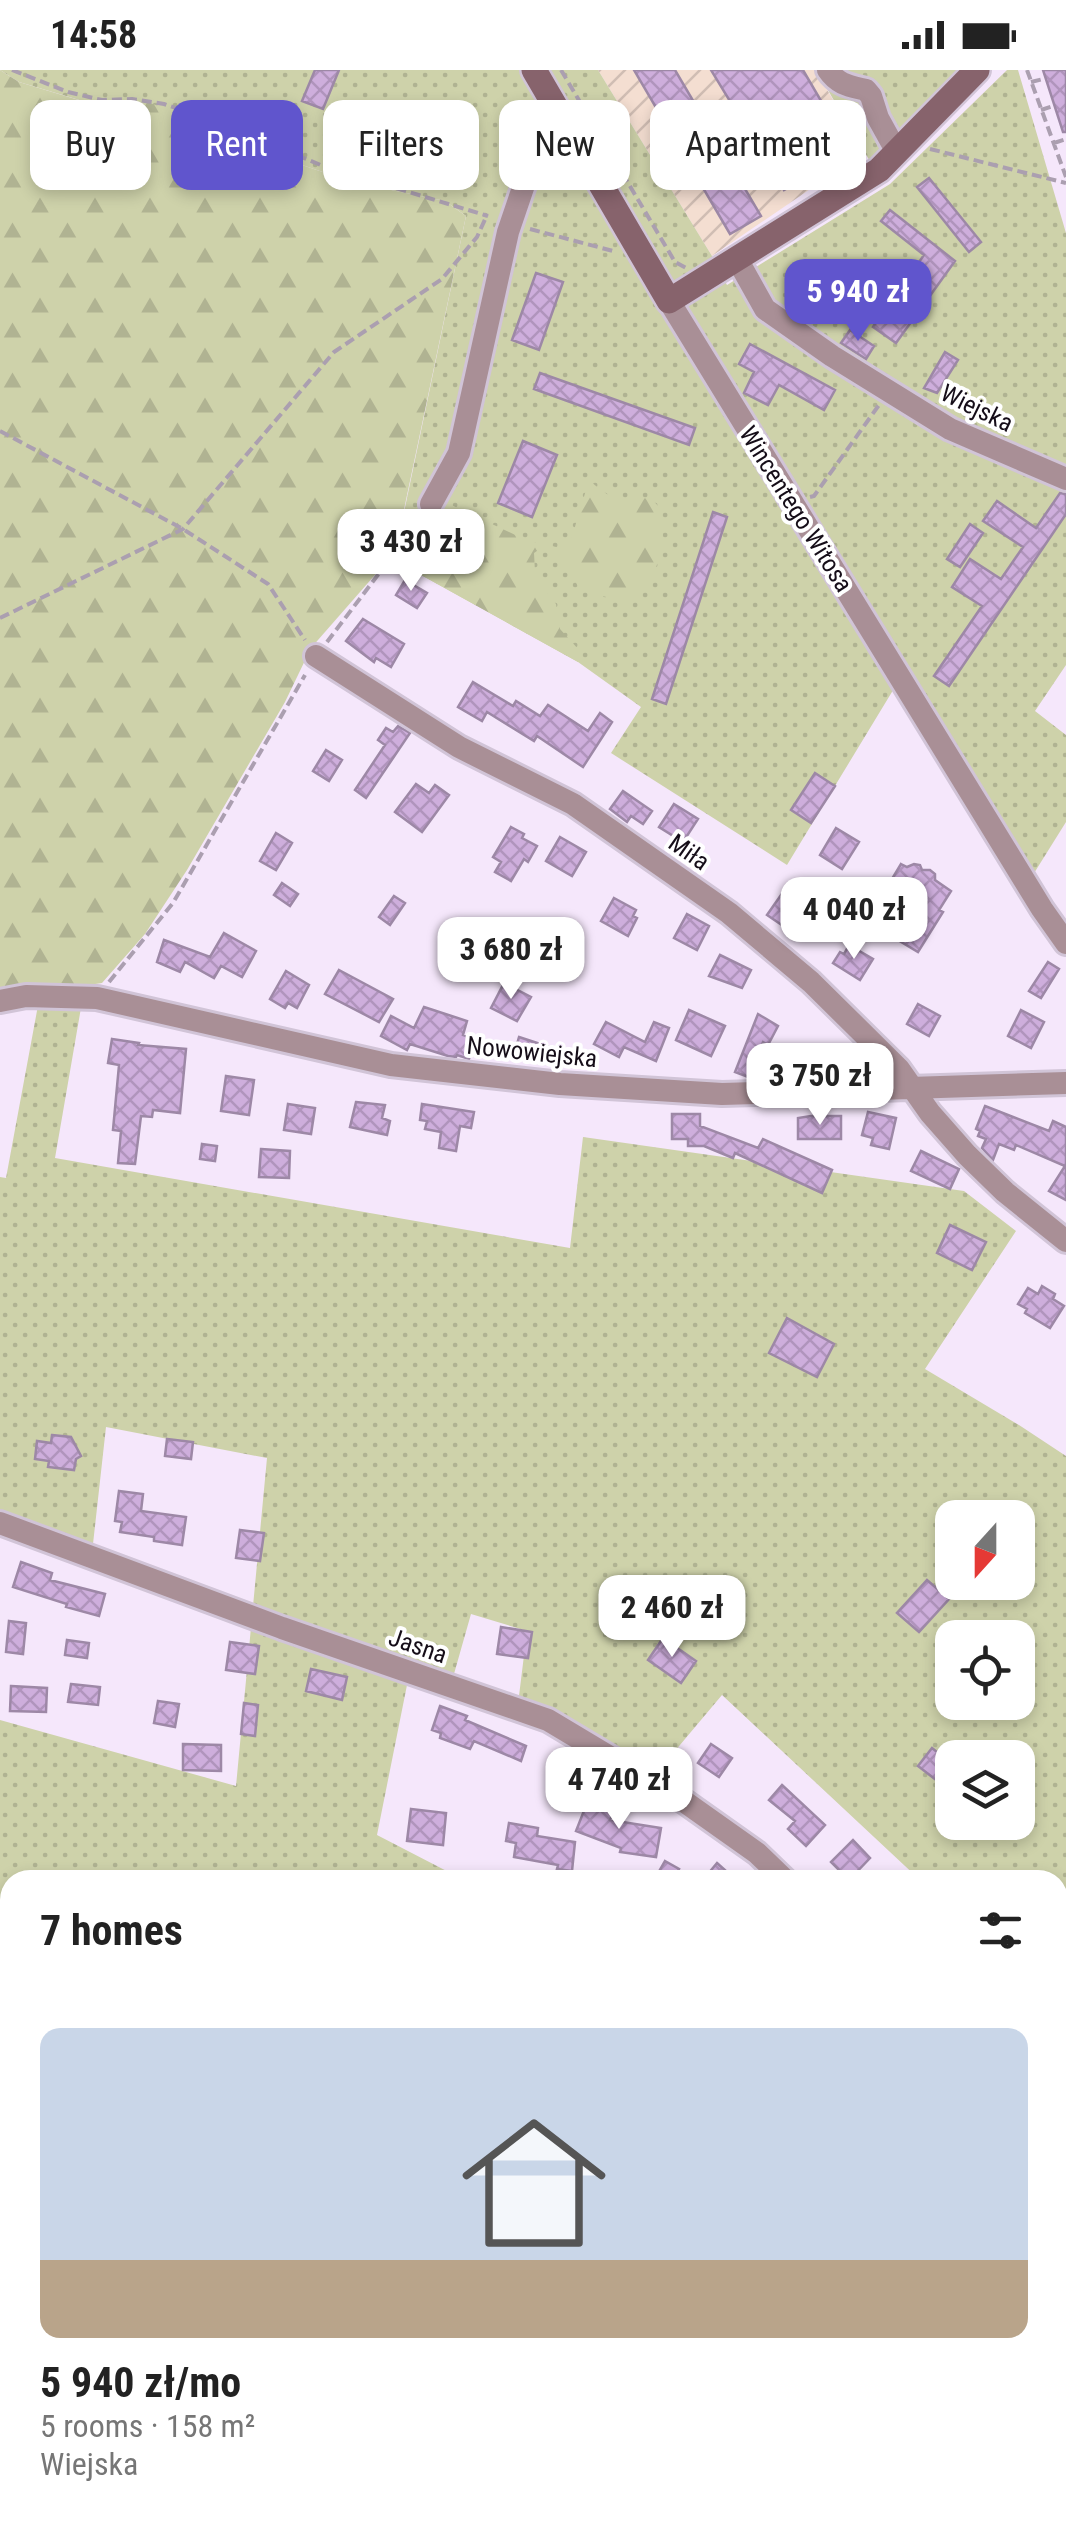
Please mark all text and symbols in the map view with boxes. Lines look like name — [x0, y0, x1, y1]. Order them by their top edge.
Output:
text: 14:58 — [50, 13, 137, 57]
chip: Buy — [30, 100, 151, 190]
chip: Rent — [171, 100, 303, 190]
chip: Filters — [323, 100, 479, 190]
chip: New — [499, 100, 630, 190]
chip: Apartment — [650, 100, 866, 190]
pin: 5 940 zł — [755, 259, 961, 344]
text: 5 940 zł — [806, 272, 910, 310]
street label: Wiejska — [936, 378, 1018, 438]
street label: Wincentego Witosa — [733, 421, 859, 597]
pin: 3 430 zł — [308, 509, 514, 594]
text: 3 430 zł — [359, 522, 463, 560]
street label: Miła — [663, 828, 715, 876]
pin: 4 040 zł — [751, 877, 957, 962]
text: 4 040 zł — [802, 890, 906, 928]
pin: 3 680 zł — [408, 917, 614, 1002]
text: 3 680 zł — [459, 930, 563, 968]
street label: Nowowiejska — [465, 1031, 599, 1073]
pin: 3 750 zł — [717, 1043, 923, 1128]
text: 3 750 zł — [768, 1056, 872, 1094]
north arrow — [935, 1500, 1035, 1600]
map controls — [935, 1500, 1035, 1840]
pin: 2 460 zł — [569, 1575, 775, 1660]
text: 2 460 zł — [620, 1588, 724, 1626]
button: locate — [935, 1620, 1035, 1720]
street label: Jasna — [385, 1623, 451, 1669]
button: layers — [935, 1740, 1035, 1840]
pin: 4 740 zł — [516, 1747, 722, 1832]
text: 4 740 zł — [567, 1760, 671, 1798]
icon: filters — [973, 1903, 1028, 1958]
text: 7 homes — [40, 1906, 183, 1955]
icon: home — [444, 2093, 624, 2273]
text: 5 940 zł/mo — [40, 2358, 241, 2407]
text: 5 rooms · 158 m² — [40, 2407, 255, 2445]
text: Wiejska — [40, 2445, 138, 2483]

